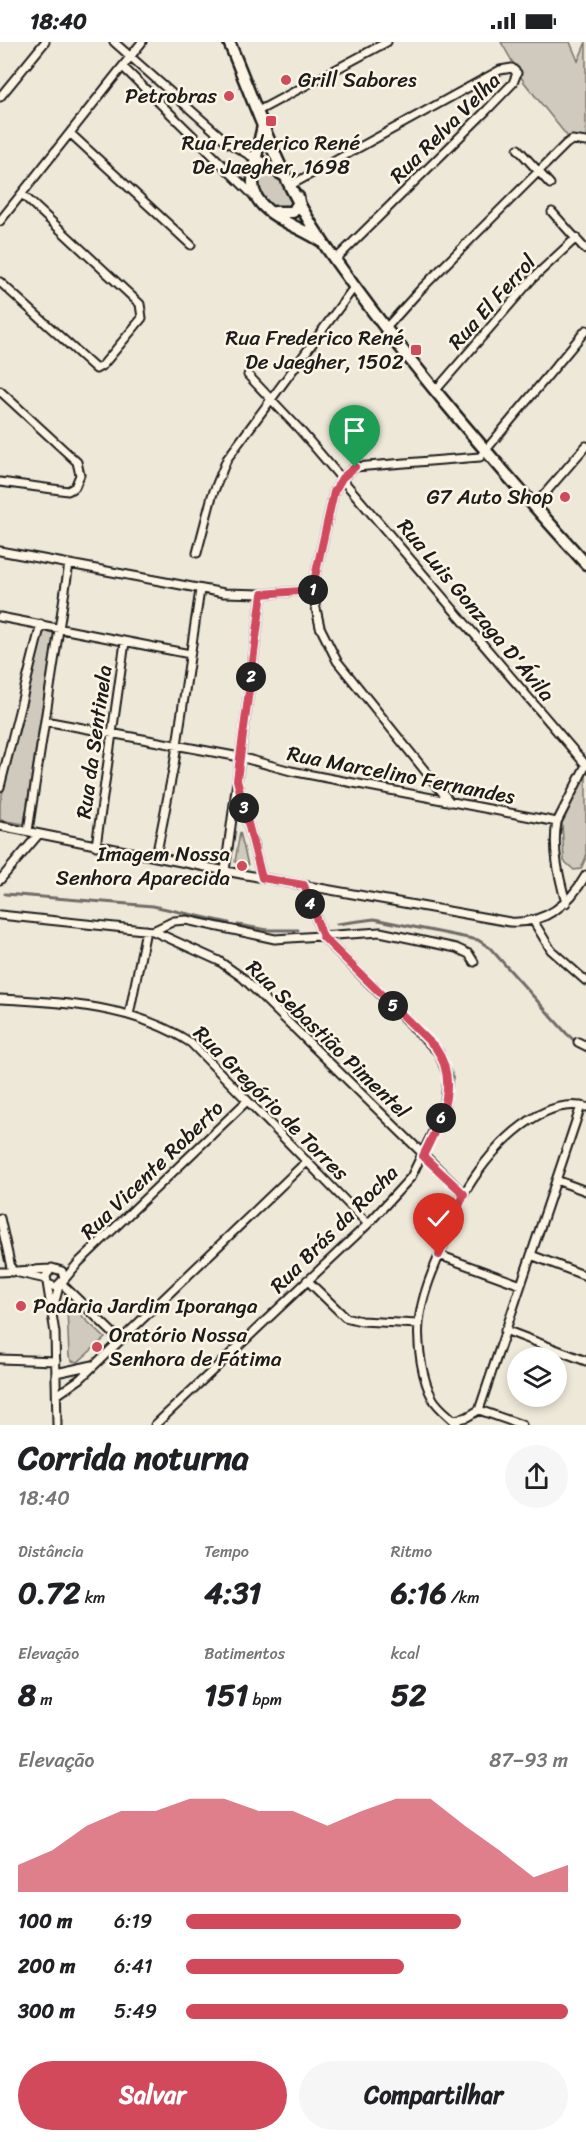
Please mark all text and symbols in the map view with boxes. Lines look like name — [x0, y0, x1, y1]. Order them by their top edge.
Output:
text: 18:40 — [30, 2, 87, 41]
place label: Grill Sabores — [298, 61, 417, 99]
street label: Rua Relva Velha — [380, 63, 510, 193]
marker: Grill Sabores — [279, 73, 293, 87]
place label: Petrobras — [125, 77, 217, 115]
marker: Petrobras — [222, 89, 236, 103]
marker: Rua Frederico René De Jaegher, 1698 — [264, 114, 278, 128]
place label: Rua Frederico René De Jaegher, 1698 — [182, 124, 360, 186]
street label: Rua El Ferrol — [438, 244, 546, 359]
place label: Rua Frederico René De Jaegher, 1502 — [226, 319, 404, 381]
marker: Rua Frederico René De Jaegher, 1502 — [409, 343, 423, 357]
pin — [329, 405, 380, 467]
icon: arrive — [338, 414, 371, 447]
place label: G7 Auto Shop — [426, 478, 553, 516]
marker: G7 Auto Shop — [558, 490, 572, 504]
street label: Rua Luis Gonzaga D'Ávila — [387, 510, 565, 711]
pin: 1 — [298, 575, 328, 605]
text: 1 — [310, 575, 316, 604]
street label: Rua da Sentinela — [64, 662, 124, 821]
pin: 2 — [236, 662, 266, 692]
text: 2 — [246, 662, 256, 691]
street label: Rua Marcelino Fernandes — [284, 734, 519, 816]
pin: 3 — [229, 793, 259, 823]
text: 3 — [240, 793, 248, 822]
place label: Imagem Nossa Senhora Aparecida — [56, 835, 230, 897]
marker: Imagem Nossa Senhora Aparecida — [235, 859, 249, 873]
pin: 4 — [295, 889, 325, 919]
text: 4 — [305, 889, 315, 918]
street label: Rua Sebastião Pimentel — [237, 950, 420, 1129]
pin: 5 — [378, 991, 408, 1021]
text: 5 — [388, 991, 398, 1020]
street label: Rua Gregório de Torres — [184, 1016, 358, 1190]
street label: Rua Vicente Roberto — [71, 1091, 233, 1249]
pin: 6 — [426, 1103, 456, 1133]
text: 6 — [436, 1103, 446, 1132]
street label: Rua Brás da Rocha — [260, 1155, 408, 1303]
pin — [413, 1193, 464, 1255]
icon: check — [422, 1202, 455, 1235]
place label: Padaria Jardim Iporanga — [33, 1287, 258, 1325]
marker: Padaria Jardim Iporanga — [14, 1299, 28, 1313]
place label: Oratório Nossa Senhora de Fátima — [109, 1316, 282, 1378]
marker: Oratório Nossa Senhora de Fátima — [90, 1340, 104, 1354]
map controls — [507, 1347, 567, 1407]
button: layers — [507, 1347, 567, 1407]
text: Corrida noturna — [18, 1429, 249, 1487]
button: share — [505, 1445, 568, 1508]
text: 18:40 — [18, 1481, 70, 1516]
text: Distância — [18, 1537, 84, 1566]
text: Tempo — [204, 1537, 249, 1566]
text: Ritmo — [391, 1537, 432, 1566]
text: 0.72 — [18, 1566, 80, 1620]
text: 4:31 — [204, 1566, 261, 1620]
text: 6:16 — [391, 1566, 447, 1620]
text: km — [80, 1583, 105, 1612]
text: /km — [447, 1583, 480, 1612]
text: Elevação — [18, 1639, 79, 1668]
text: Batimentos — [204, 1639, 285, 1668]
text: kcal — [391, 1639, 420, 1668]
text: 8 — [18, 1668, 36, 1722]
text: 151 — [204, 1668, 248, 1722]
text: 52 — [391, 1668, 426, 1722]
text: m — [36, 1685, 53, 1714]
text: bpm — [248, 1685, 282, 1714]
text: Elevação — [18, 1743, 94, 1778]
text: 87–93 m — [489, 1743, 568, 1778]
text: 100 m — [18, 1904, 72, 1939]
text: 6:19 — [114, 1904, 152, 1939]
text: 200 m — [18, 1949, 75, 1984]
text: 6:41 — [114, 1949, 152, 1984]
text: 300 m — [18, 1994, 75, 2029]
text: 5:49 — [114, 1994, 157, 2029]
button: Salvar — [18, 2061, 287, 2130]
button: Compartilhar — [299, 2061, 568, 2130]

